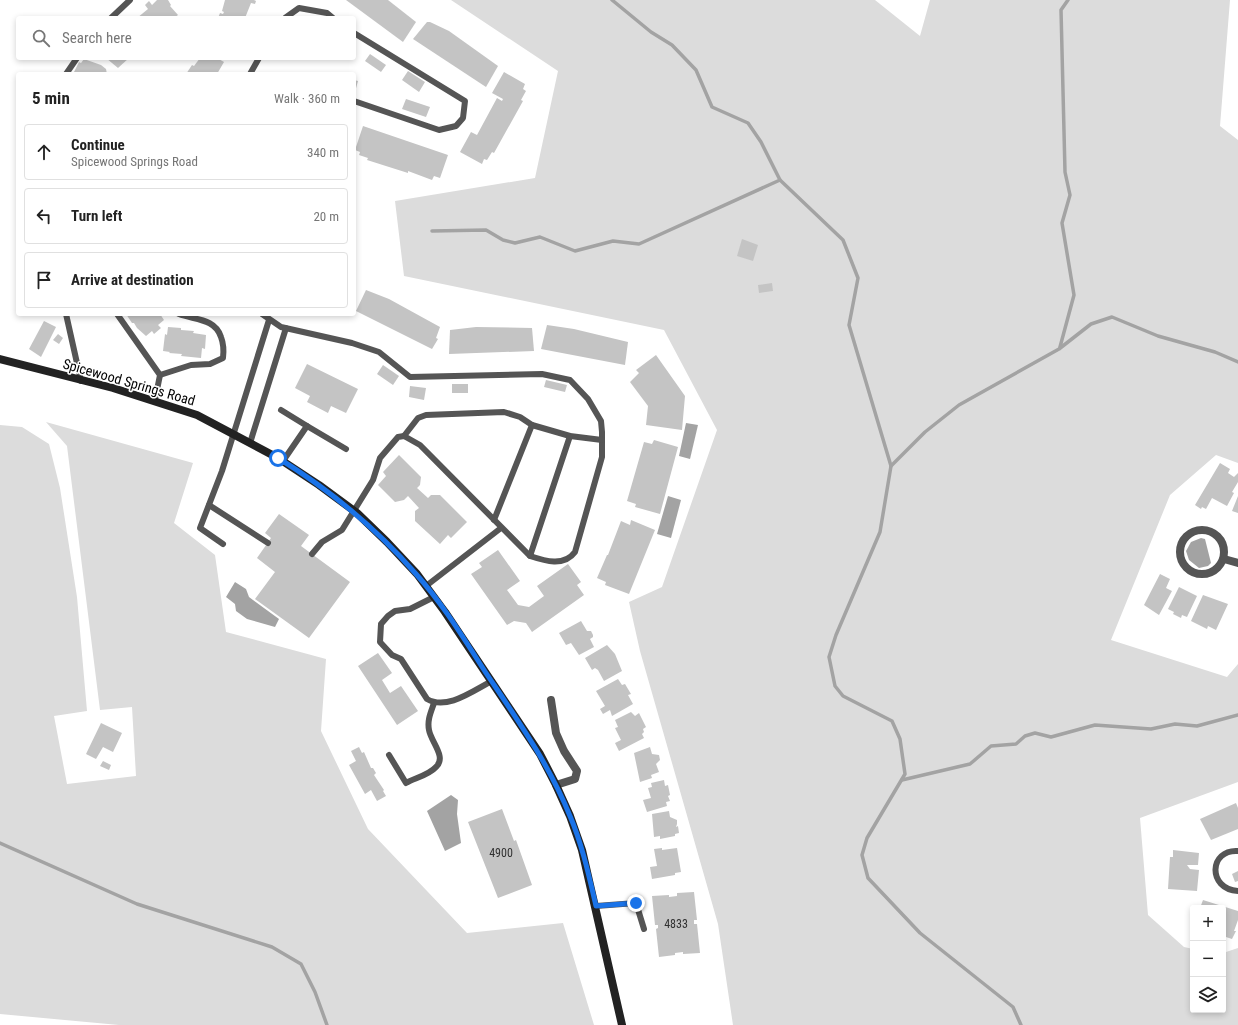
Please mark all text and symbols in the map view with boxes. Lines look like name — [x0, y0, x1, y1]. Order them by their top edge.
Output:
search box — [16, 16, 356, 60]
icon: search — [30, 27, 52, 49]
text: Search here — [62, 29, 132, 47]
text: 5 min — [32, 88, 70, 108]
text: Walk · 360 m — [274, 91, 340, 106]
text: Continue — [71, 136, 125, 154]
icon: ahead — [33, 141, 55, 163]
text: 340 m — [307, 145, 339, 160]
text: Spicewood Springs Road — [71, 154, 198, 169]
icon: left — [33, 205, 55, 227]
text: Turn left — [71, 207, 122, 225]
text: 20 m — [313, 209, 339, 224]
icon: arrive — [33, 269, 55, 291]
text: Arrive at destination — [71, 271, 194, 289]
street label: Spicewood Springs Road — [61, 355, 197, 409]
route start — [269, 449, 287, 467]
house number: 4900 — [489, 846, 513, 860]
route end — [627, 894, 645, 912]
map controls — [1190, 905, 1226, 1013]
button: + — [1190, 905, 1226, 941]
house number: 4833 — [664, 917, 688, 931]
button: − — [1190, 941, 1226, 977]
button: layers — [1190, 977, 1226, 1013]

